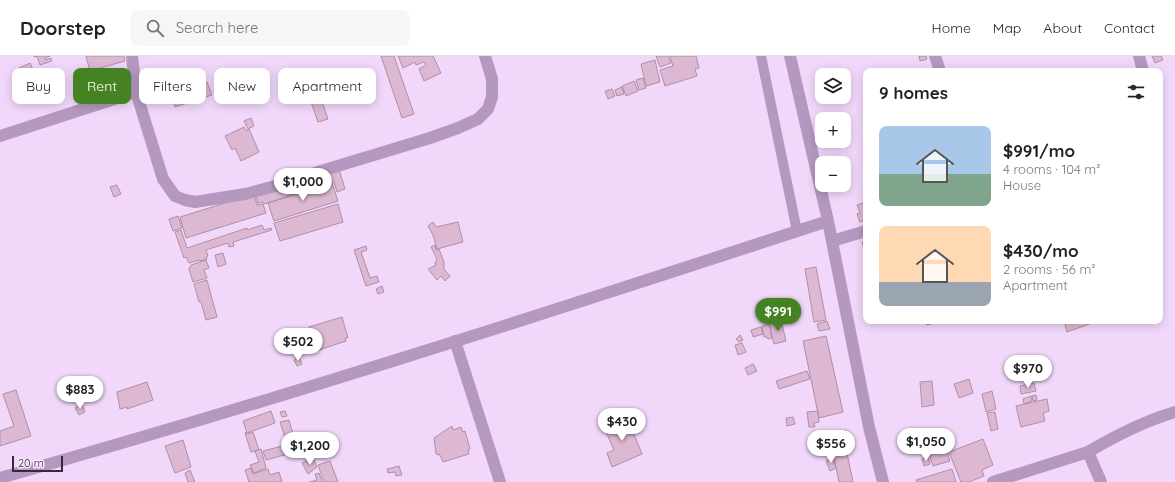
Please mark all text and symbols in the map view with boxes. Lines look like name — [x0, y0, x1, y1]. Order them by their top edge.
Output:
search box — [130, 10, 410, 46]
text: Doorstep — [20, 16, 106, 40]
icon: search — [144, 17, 166, 39]
text: Search here — [176, 18, 258, 37]
text: Home — [932, 19, 971, 37]
text: Map — [993, 19, 1021, 37]
text: About — [1043, 19, 1082, 37]
text: Contact — [1104, 19, 1155, 37]
chip: Buy — [12, 68, 65, 104]
chip: Rent — [73, 68, 131, 104]
chip: Filters — [139, 68, 206, 104]
chip: New — [214, 68, 270, 104]
chip: Apartment — [278, 68, 376, 104]
map controls — [815, 68, 851, 192]
button: layers — [815, 68, 851, 104]
icon: filters — [1125, 81, 1147, 103]
text: 9 homes — [879, 82, 948, 103]
button: + — [815, 112, 851, 148]
text: $991/mo — [1003, 140, 1075, 161]
icon: home — [911, 142, 959, 190]
button: − — [815, 156, 851, 192]
text: 4 rooms · 104 m² — [1003, 161, 1100, 177]
pin: $1,000 — [270, 168, 336, 202]
text: $1,000 — [283, 173, 323, 189]
text: House — [1003, 177, 1041, 193]
text: $430/mo — [1003, 240, 1079, 261]
icon: home — [911, 242, 959, 290]
text: 2 rooms · 56 m² — [1003, 261, 1095, 277]
text: Apartment — [1003, 277, 1068, 293]
pin: $991 — [754, 298, 802, 332]
text: $991 — [764, 303, 792, 319]
pin: $502 — [274, 328, 322, 362]
text: $502 — [283, 333, 313, 349]
pin: $970 — [1004, 355, 1052, 389]
text: $970 — [1013, 360, 1043, 376]
pin: $883 — [56, 376, 104, 410]
text: $883 — [66, 381, 95, 397]
pin: $430 — [598, 408, 646, 442]
text: $430 — [607, 413, 637, 429]
pin: $1,050 — [893, 428, 959, 462]
pin: $556 — [807, 430, 855, 464]
pin: $1,200 — [277, 432, 343, 466]
text: $1,050 — [906, 433, 946, 449]
text: $556 — [816, 435, 846, 451]
text: $1,200 — [290, 437, 330, 453]
scale bar — [12, 454, 63, 473]
text: 20 m — [18, 456, 44, 470]

